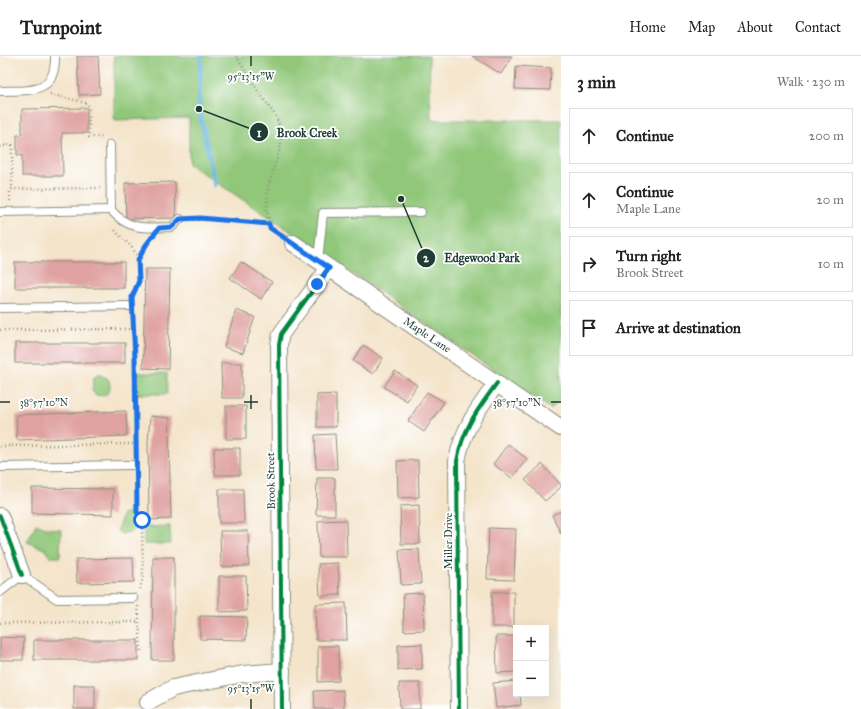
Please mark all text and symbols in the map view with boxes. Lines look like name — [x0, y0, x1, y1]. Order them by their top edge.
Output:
text: Turnpoint — [20, 16, 102, 39]
text: Home — [629, 19, 666, 36]
text: Map — [688, 19, 715, 36]
text: About — [737, 19, 773, 36]
text: Contact — [795, 19, 841, 36]
text: 95°13'15"W — [228, 71, 275, 83]
text: 3 min — [577, 72, 616, 93]
text: Walk · 230 m — [777, 74, 845, 90]
callout: Brook Creek — [249, 120, 345, 144]
icon: ahead — [578, 125, 600, 147]
text: 1 — [257, 126, 262, 140]
text: Brook Creek — [277, 126, 338, 140]
text: Continue — [616, 127, 674, 145]
text: 200 m — [809, 128, 844, 144]
text: Continue — [616, 183, 674, 201]
icon: ahead — [578, 189, 600, 211]
text: 20 m — [816, 192, 844, 208]
text: Maple Lane — [616, 201, 681, 217]
callout: Edgewood Park — [416, 246, 528, 270]
text: Turn right — [616, 247, 681, 265]
text: 2 — [423, 251, 430, 265]
text: Edgewood Park — [444, 251, 520, 266]
icon: right — [578, 253, 600, 275]
text: 10 m — [818, 256, 844, 272]
text: Brook Street — [616, 265, 684, 281]
route end — [308, 275, 326, 293]
street label: Maple Lane — [401, 314, 454, 356]
icon: arrive — [578, 317, 600, 339]
text: Arrive at destination — [616, 319, 741, 337]
text: 38°57'10"N — [20, 397, 69, 409]
text: 38°57'10"N — [493, 397, 542, 409]
street label: Brook Street — [264, 452, 278, 510]
route start — [133, 511, 151, 529]
street label: Miller Drive — [442, 512, 455, 569]
map controls — [513, 625, 549, 697]
button: + — [513, 625, 549, 661]
button: − — [513, 661, 549, 697]
text: 95°13'15"W — [228, 683, 275, 695]

